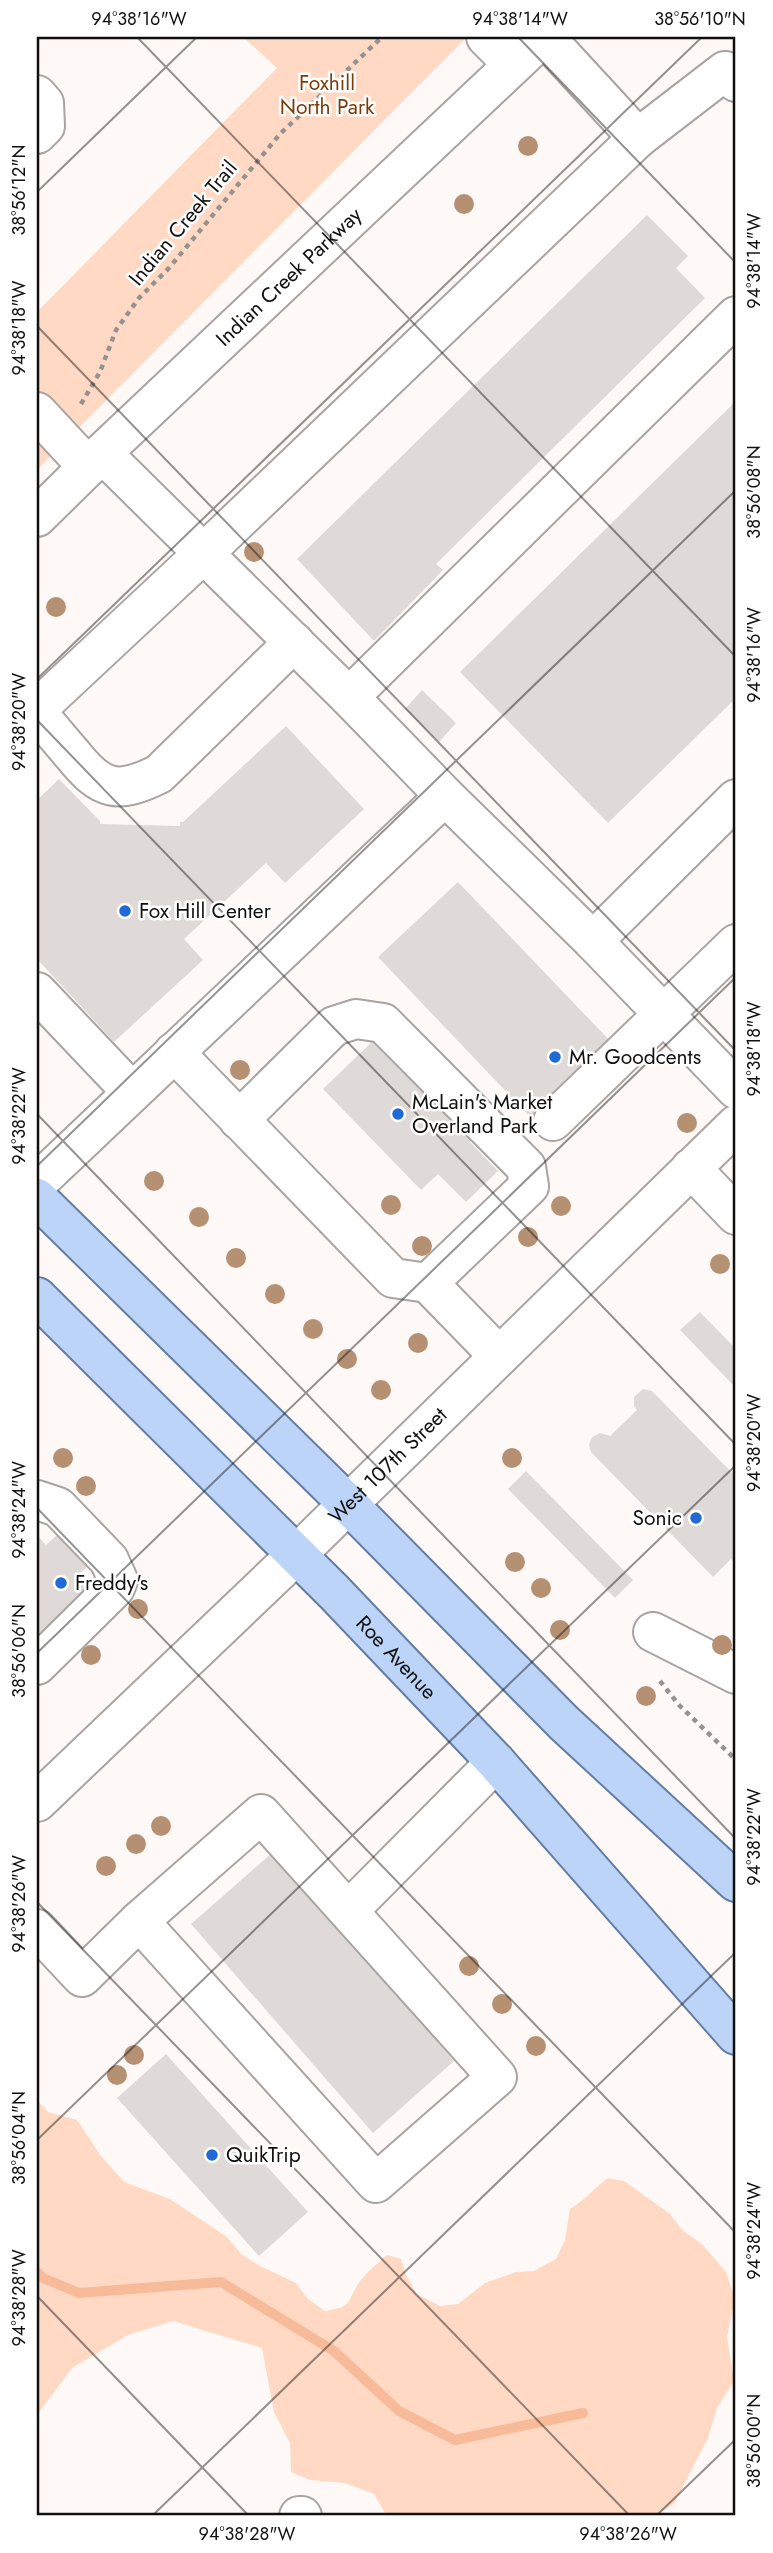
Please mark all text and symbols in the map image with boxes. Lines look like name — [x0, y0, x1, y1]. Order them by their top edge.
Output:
text: 94°38'16"W — [91, 6, 187, 32]
text: 94°38'14"W — [472, 6, 568, 32]
text: 38°56'10"N — [654, 6, 746, 32]
park label: Foxhill North Park — [280, 68, 375, 122]
text: 38°56'12"N — [6, 145, 32, 235]
street label: Indian Creek Trail — [122, 154, 244, 292]
street label: Indian Creek Parkway — [209, 200, 369, 353]
text: 94°38'14"W — [741, 213, 767, 309]
text: 94°38'18"W — [6, 280, 32, 375]
text: 38°56'08"N — [741, 445, 767, 539]
text: 94°38'16"W — [741, 607, 767, 703]
text: 94°38'20"W — [6, 673, 32, 771]
place label: Fox Hill Center — [139, 896, 272, 926]
marker: Fox Hill Center — [117, 903, 133, 919]
text: 94°38'18"W — [741, 1001, 767, 1096]
place label: Mr. Goodcents — [569, 1042, 701, 1072]
marker: Mr. Goodcents — [547, 1049, 563, 1065]
text: 94°38'22"W — [6, 1067, 32, 1165]
place label: McLain's Market Overland Park — [412, 1087, 552, 1141]
marker: McLain's Market Overland Park — [390, 1106, 406, 1122]
text: 94°38'20"W — [741, 1394, 767, 1492]
street label: West 107th Street — [322, 1400, 454, 1531]
text: 94°38'24"W — [6, 1461, 32, 1559]
place label: Sonic — [633, 1503, 682, 1533]
marker: Sonic — [688, 1510, 704, 1526]
place label: Freddy's — [75, 1568, 148, 1598]
marker: Freddy's — [53, 1575, 69, 1591]
text: 38°56'06"N — [6, 1604, 32, 1698]
street label: Roe Avenue — [349, 1609, 444, 1706]
text: 94°38'22"W — [741, 1788, 767, 1886]
text: 94°38'26"W — [6, 1855, 32, 1953]
text: 38°56'04"N — [6, 2091, 32, 2185]
place label: QuikTrip — [226, 2140, 301, 2170]
marker: QuikTrip — [204, 2147, 220, 2163]
text: 94°38'24"W — [741, 2182, 767, 2280]
text: 94°38'28"W — [6, 2249, 32, 2346]
text: 38°56'00"N — [741, 2394, 767, 2488]
text: 94°38'28"W — [199, 2521, 296, 2547]
text: 94°38'26"W — [579, 2521, 677, 2547]

